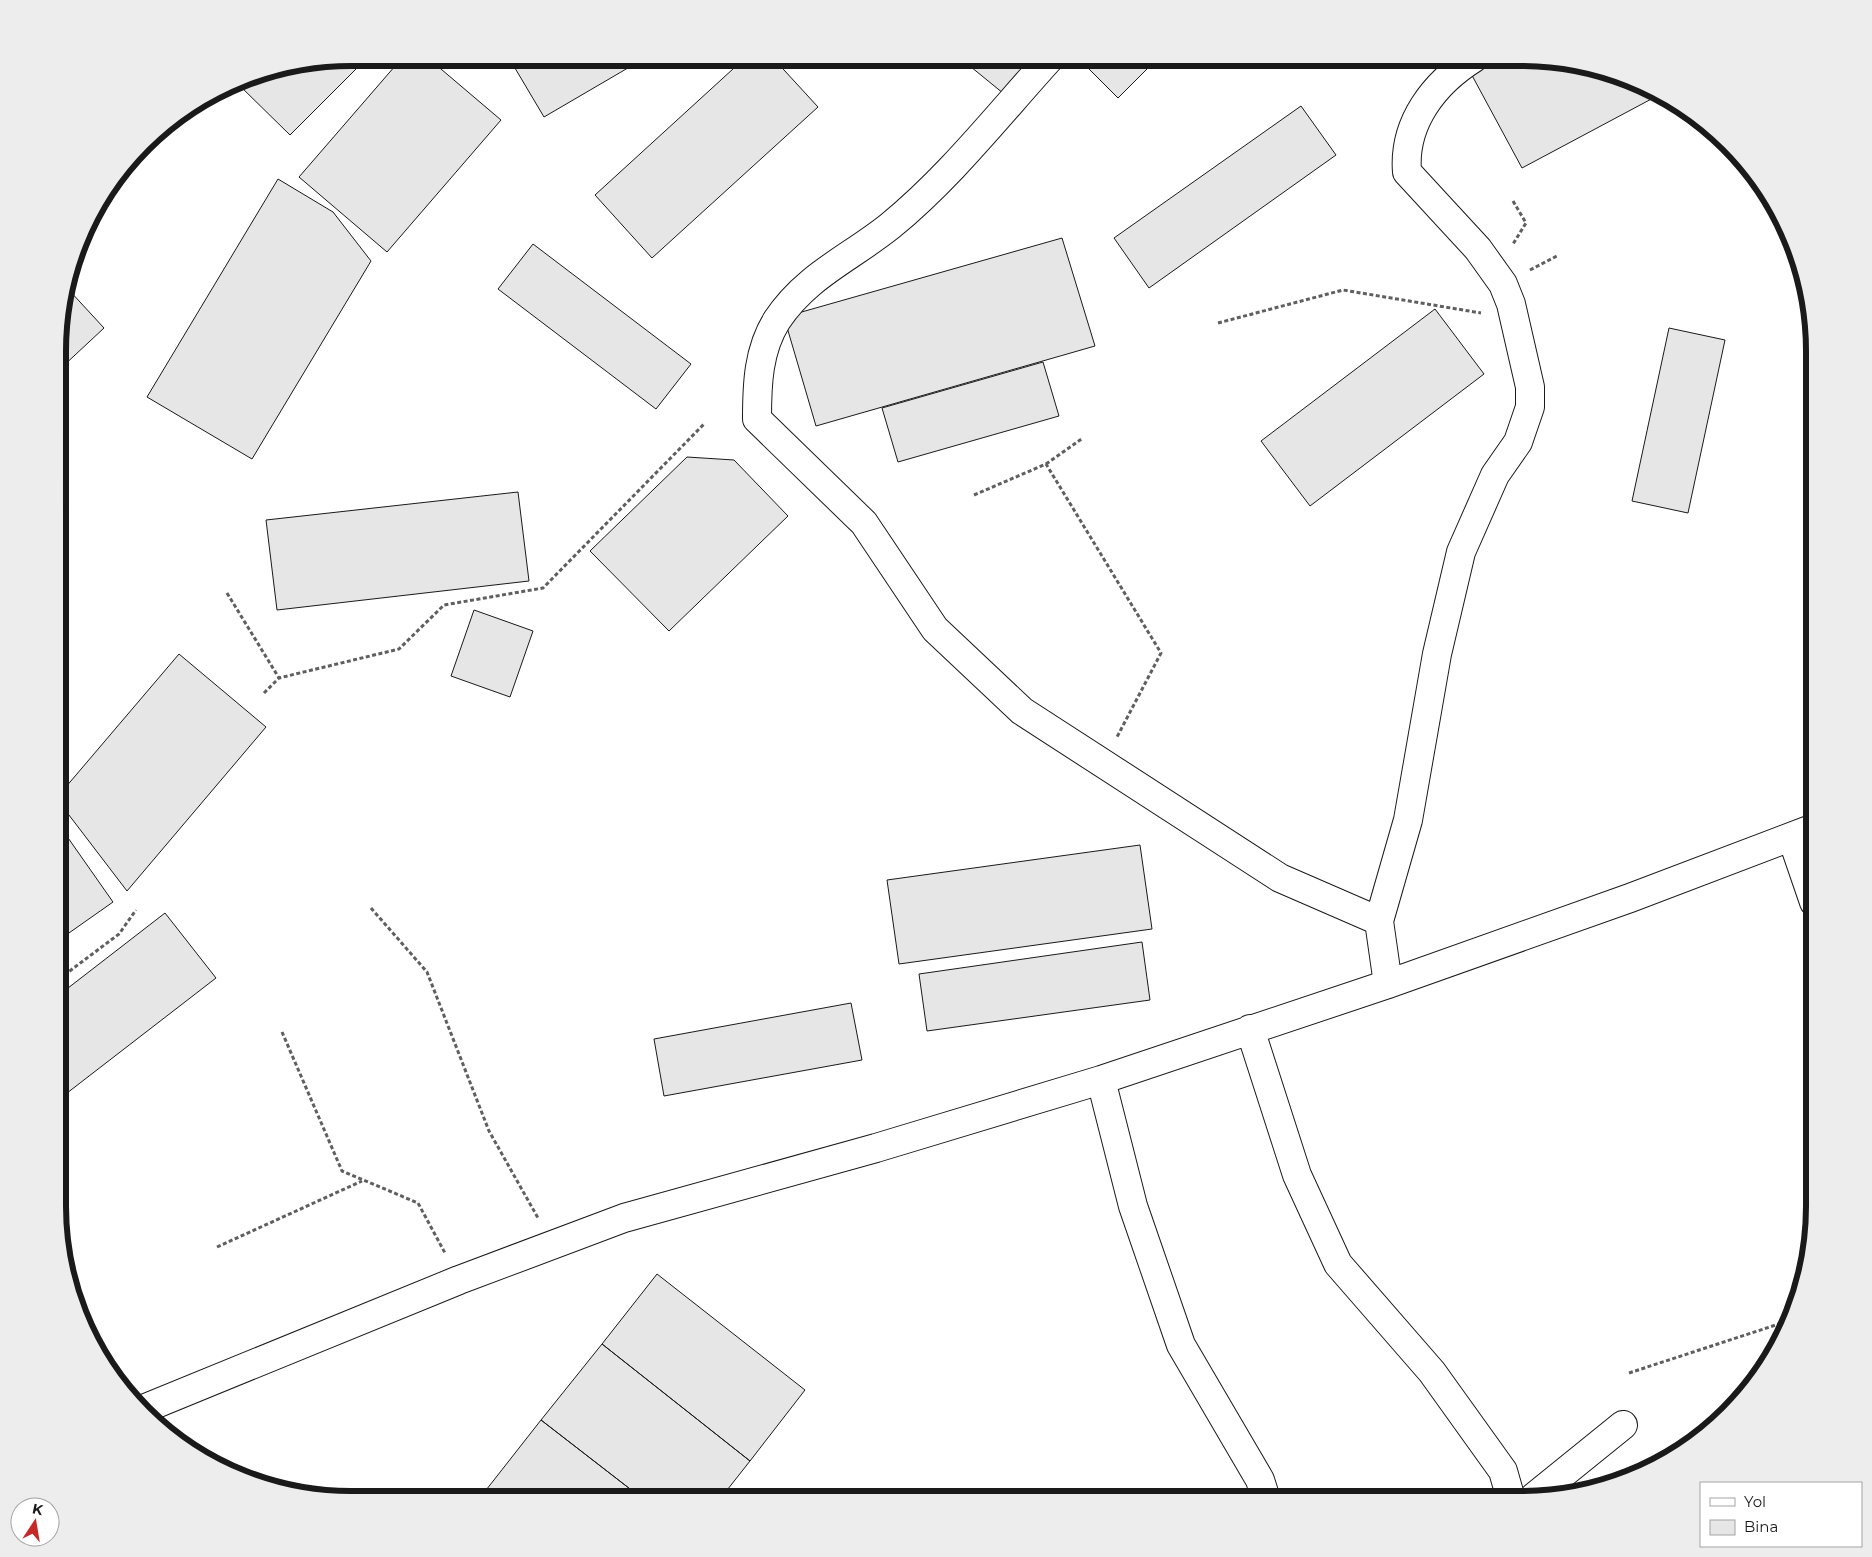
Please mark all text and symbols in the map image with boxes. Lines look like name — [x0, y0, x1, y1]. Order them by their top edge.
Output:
legend — [1700, 1482, 1862, 1547]
text: Yol — [1744, 1492, 1766, 1511]
north arrow — [10, 1497, 60, 1547]
text: K — [31, 1499, 45, 1519]
text: Bina — [1744, 1517, 1778, 1536]

